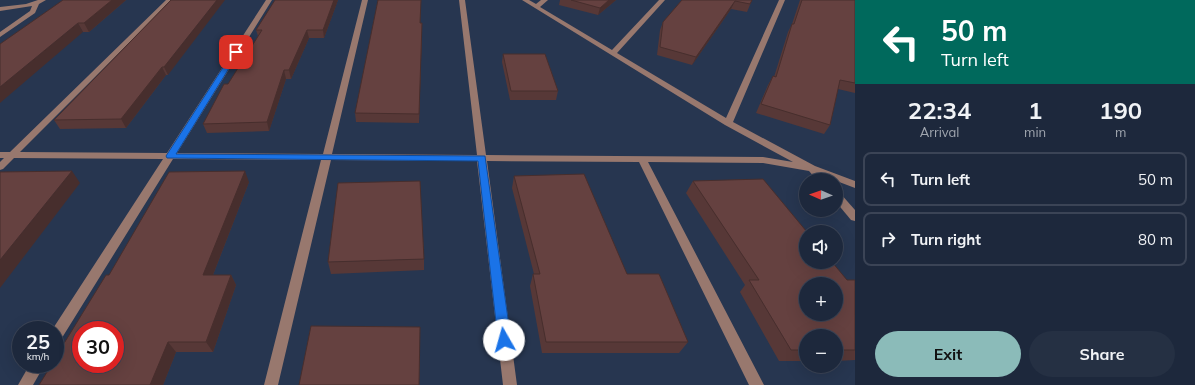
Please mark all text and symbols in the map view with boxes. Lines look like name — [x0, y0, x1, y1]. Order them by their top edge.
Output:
text: 50 m — [941, 13, 1007, 48]
icon: left — [875, 16, 927, 68]
pin — [219, 35, 253, 69]
icon: arrive — [225, 41, 247, 63]
text: Turn left — [941, 48, 1009, 71]
text: 22:34 — [908, 95, 971, 125]
text: 1 — [1028, 95, 1042, 125]
text: 190 — [1099, 95, 1142, 125]
text: Arrival — [920, 124, 959, 140]
text: min — [1024, 124, 1046, 140]
text: m — [1115, 124, 1126, 140]
icon: left — [877, 168, 899, 190]
text: Turn left — [911, 170, 970, 189]
text: 50 m — [1138, 170, 1173, 189]
north arrow — [799, 173, 843, 217]
map controls — [799, 173, 843, 373]
button: sound — [799, 225, 843, 269]
icon: right — [877, 228, 899, 250]
text: Turn right — [911, 230, 981, 249]
text: 80 m — [1138, 230, 1173, 249]
button: + — [799, 277, 843, 321]
position arrow — [483, 319, 525, 361]
speed limit sign: 30 — [72, 321, 124, 373]
text: 25 — [26, 329, 50, 354]
button: − — [799, 329, 843, 373]
button: Exit — [875, 331, 1021, 377]
button: Share — [1029, 331, 1175, 377]
text: km/h — [27, 350, 49, 363]

